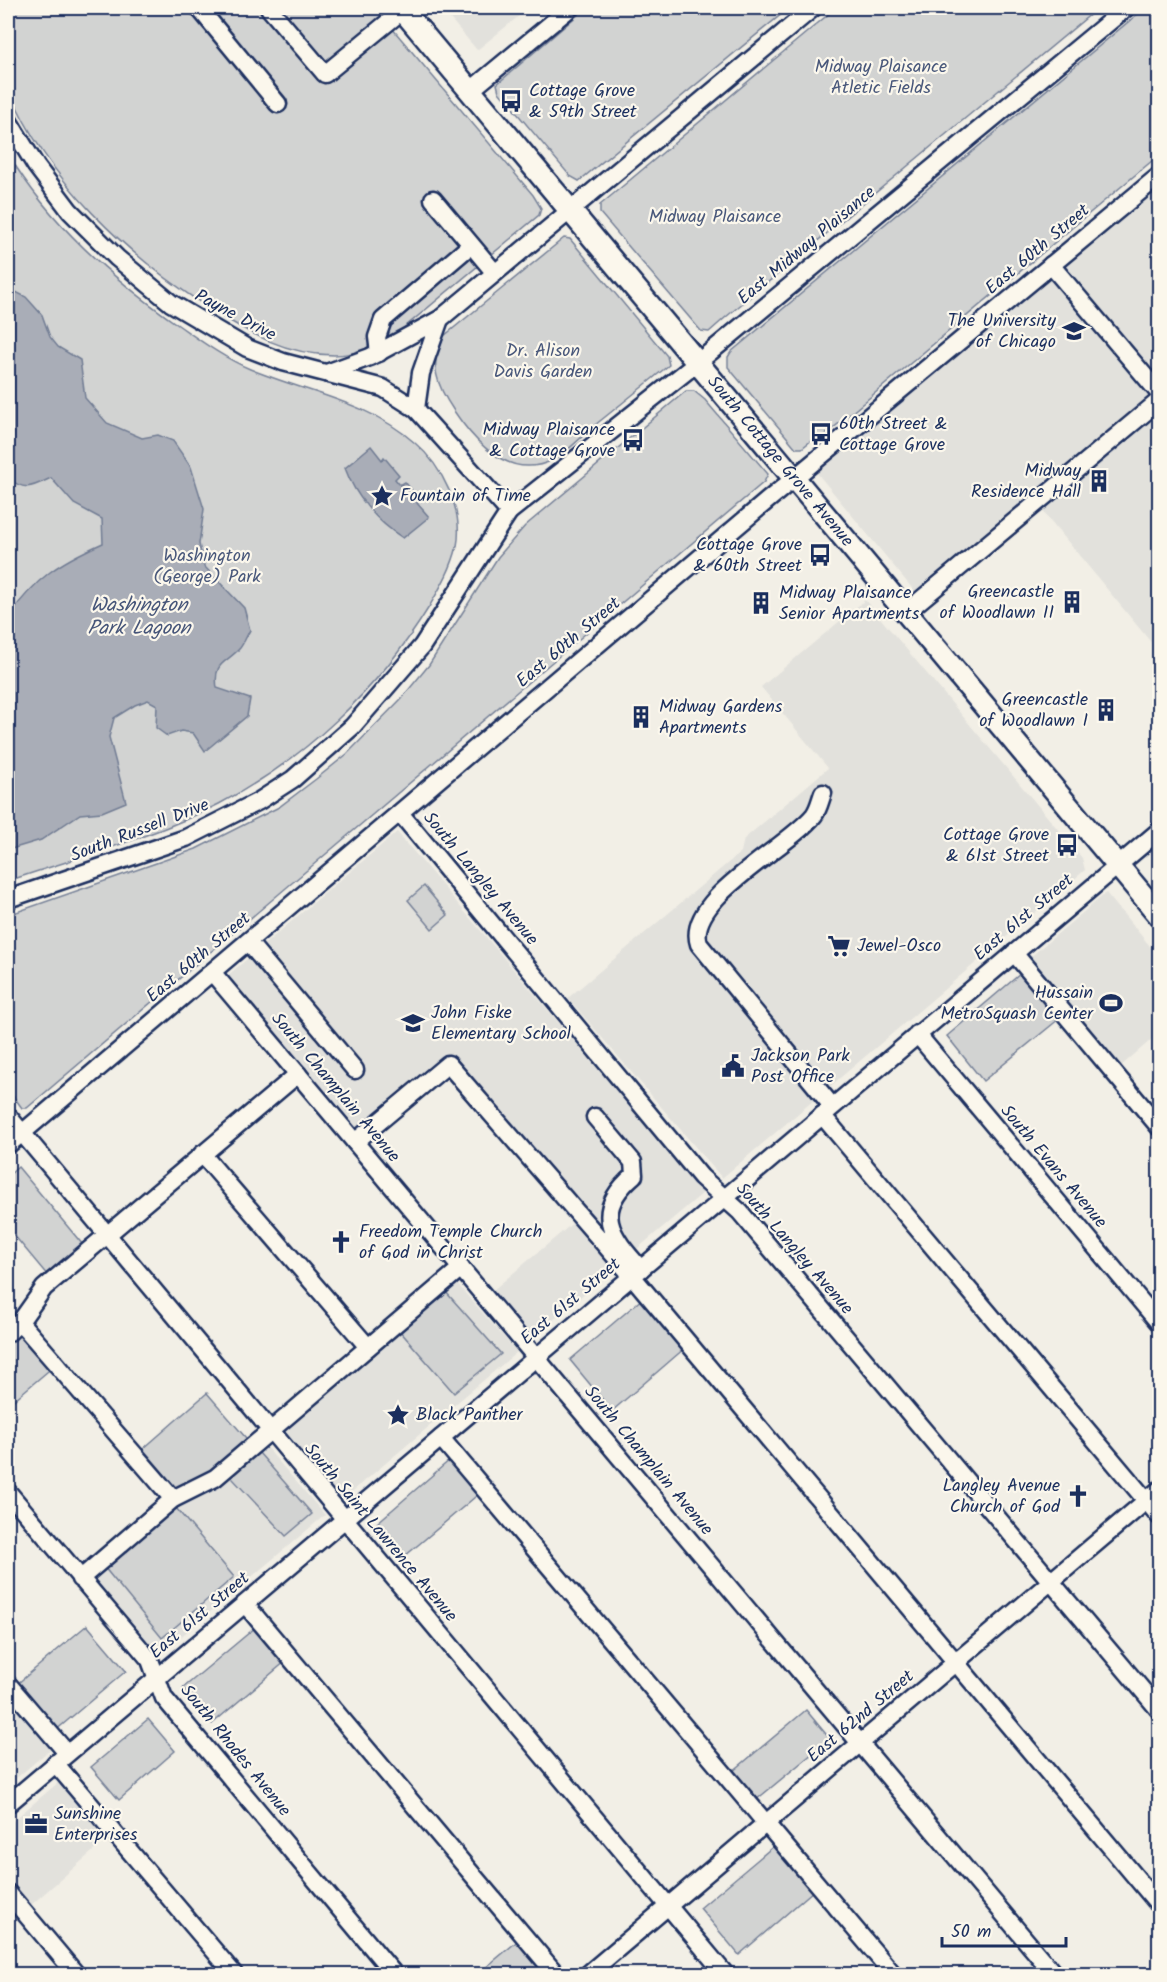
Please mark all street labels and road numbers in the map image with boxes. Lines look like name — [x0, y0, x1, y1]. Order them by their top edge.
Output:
street label: East Midway Plaisance — [731, 179, 883, 313]
street label: East 60th Street — [979, 197, 1098, 303]
street label: Payne Drive — [189, 282, 281, 350]
street label: South Cottage Grove Avenue — [699, 369, 861, 554]
street label: East 60th Street — [510, 590, 629, 696]
street label: South Russell Drive — [66, 791, 214, 871]
street label: South Langley Avenue — [415, 805, 545, 953]
street label: East 61st Street — [967, 866, 1082, 969]
street label: East 60th Street — [140, 905, 259, 1011]
street label: South Champlain Avenue — [263, 1006, 407, 1170]
street label: South Evans Avenue — [992, 1099, 1114, 1235]
street label: South Langley Avenue — [728, 1176, 860, 1322]
street label: East 61st Street — [514, 1250, 629, 1353]
street label: South Champlain Avenue — [576, 1379, 720, 1543]
street label: South Saint Lawrence Avenue — [296, 1437, 464, 1629]
street label: East 61st Street — [143, 1564, 258, 1667]
street label: East 62nd Street — [801, 1663, 922, 1771]
street label: South Rhodes Avenue — [172, 1678, 298, 1824]

